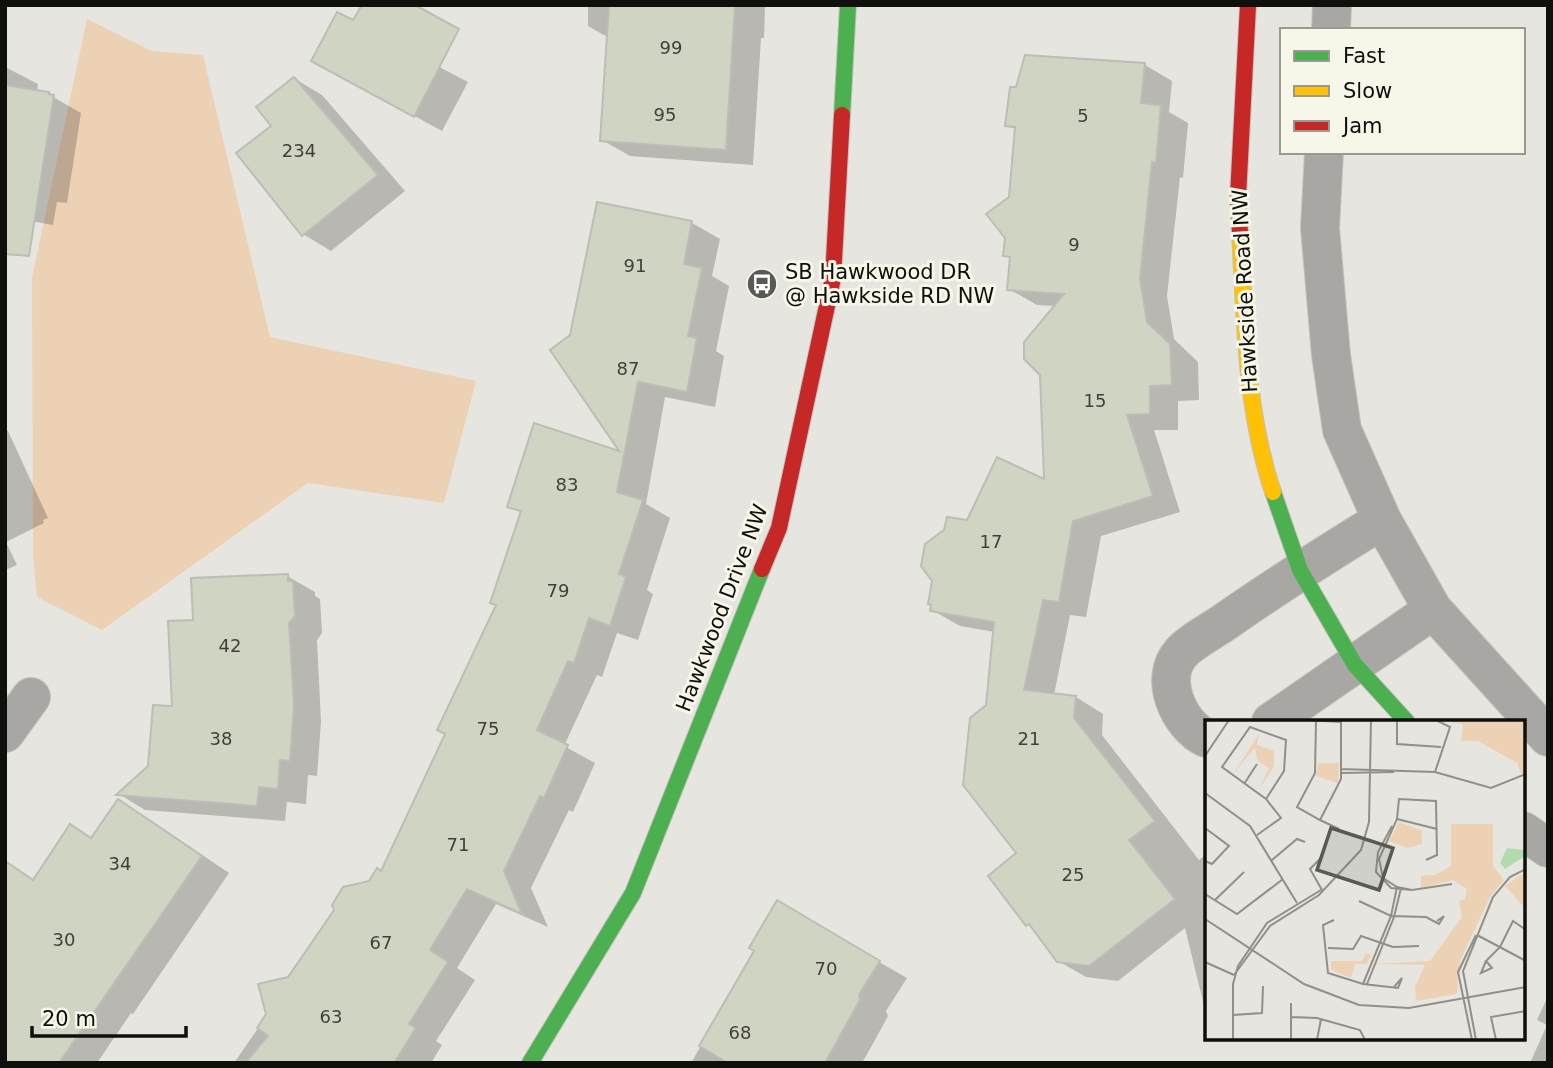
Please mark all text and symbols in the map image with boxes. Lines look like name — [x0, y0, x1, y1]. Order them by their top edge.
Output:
legend — [1280, 28, 1525, 154]
house number: 99 — [660, 37, 682, 58]
text: Fast — [1343, 44, 1385, 68]
text: Slow — [1343, 79, 1392, 103]
house number: 95 — [654, 104, 676, 125]
house number: 5 — [1077, 105, 1089, 126]
text: Jam — [1341, 114, 1383, 138]
house number: 234 — [282, 140, 316, 161]
street label: Hawkside Road NW — [1228, 189, 1262, 393]
house number: 9 — [1068, 234, 1080, 255]
house number: 91 — [624, 255, 646, 276]
place label: SB Hawkwood DR @ Hawkside RD NW — [785, 260, 995, 308]
bus stop icon: SB Hawkwood DR @ Hawkside RD NW — [745, 267, 779, 301]
house number: 87 — [617, 358, 639, 379]
house number: 15 — [1084, 390, 1106, 411]
house number: 83 — [556, 474, 578, 495]
street label: Hawkwood Drive NW — [671, 501, 773, 715]
house number: 17 — [980, 531, 1002, 552]
house number: 79 — [547, 580, 569, 601]
house number: 42 — [219, 635, 241, 656]
house number: 75 — [477, 718, 499, 739]
inset map — [1205, 720, 1525, 1040]
house number: 38 — [210, 728, 232, 749]
house number: 21 — [1018, 728, 1040, 749]
house number: 71 — [447, 834, 469, 855]
house number: 34 — [109, 853, 131, 874]
house number: 25 — [1062, 864, 1084, 885]
house number: 30 — [53, 929, 75, 950]
house number: 67 — [370, 932, 392, 953]
house number: 70 — [815, 958, 837, 979]
scale bar — [32, 995, 186, 1038]
house number: 63 — [320, 1006, 342, 1027]
text: 20 m — [42, 1007, 96, 1031]
house number: 68 — [729, 1022, 751, 1043]

